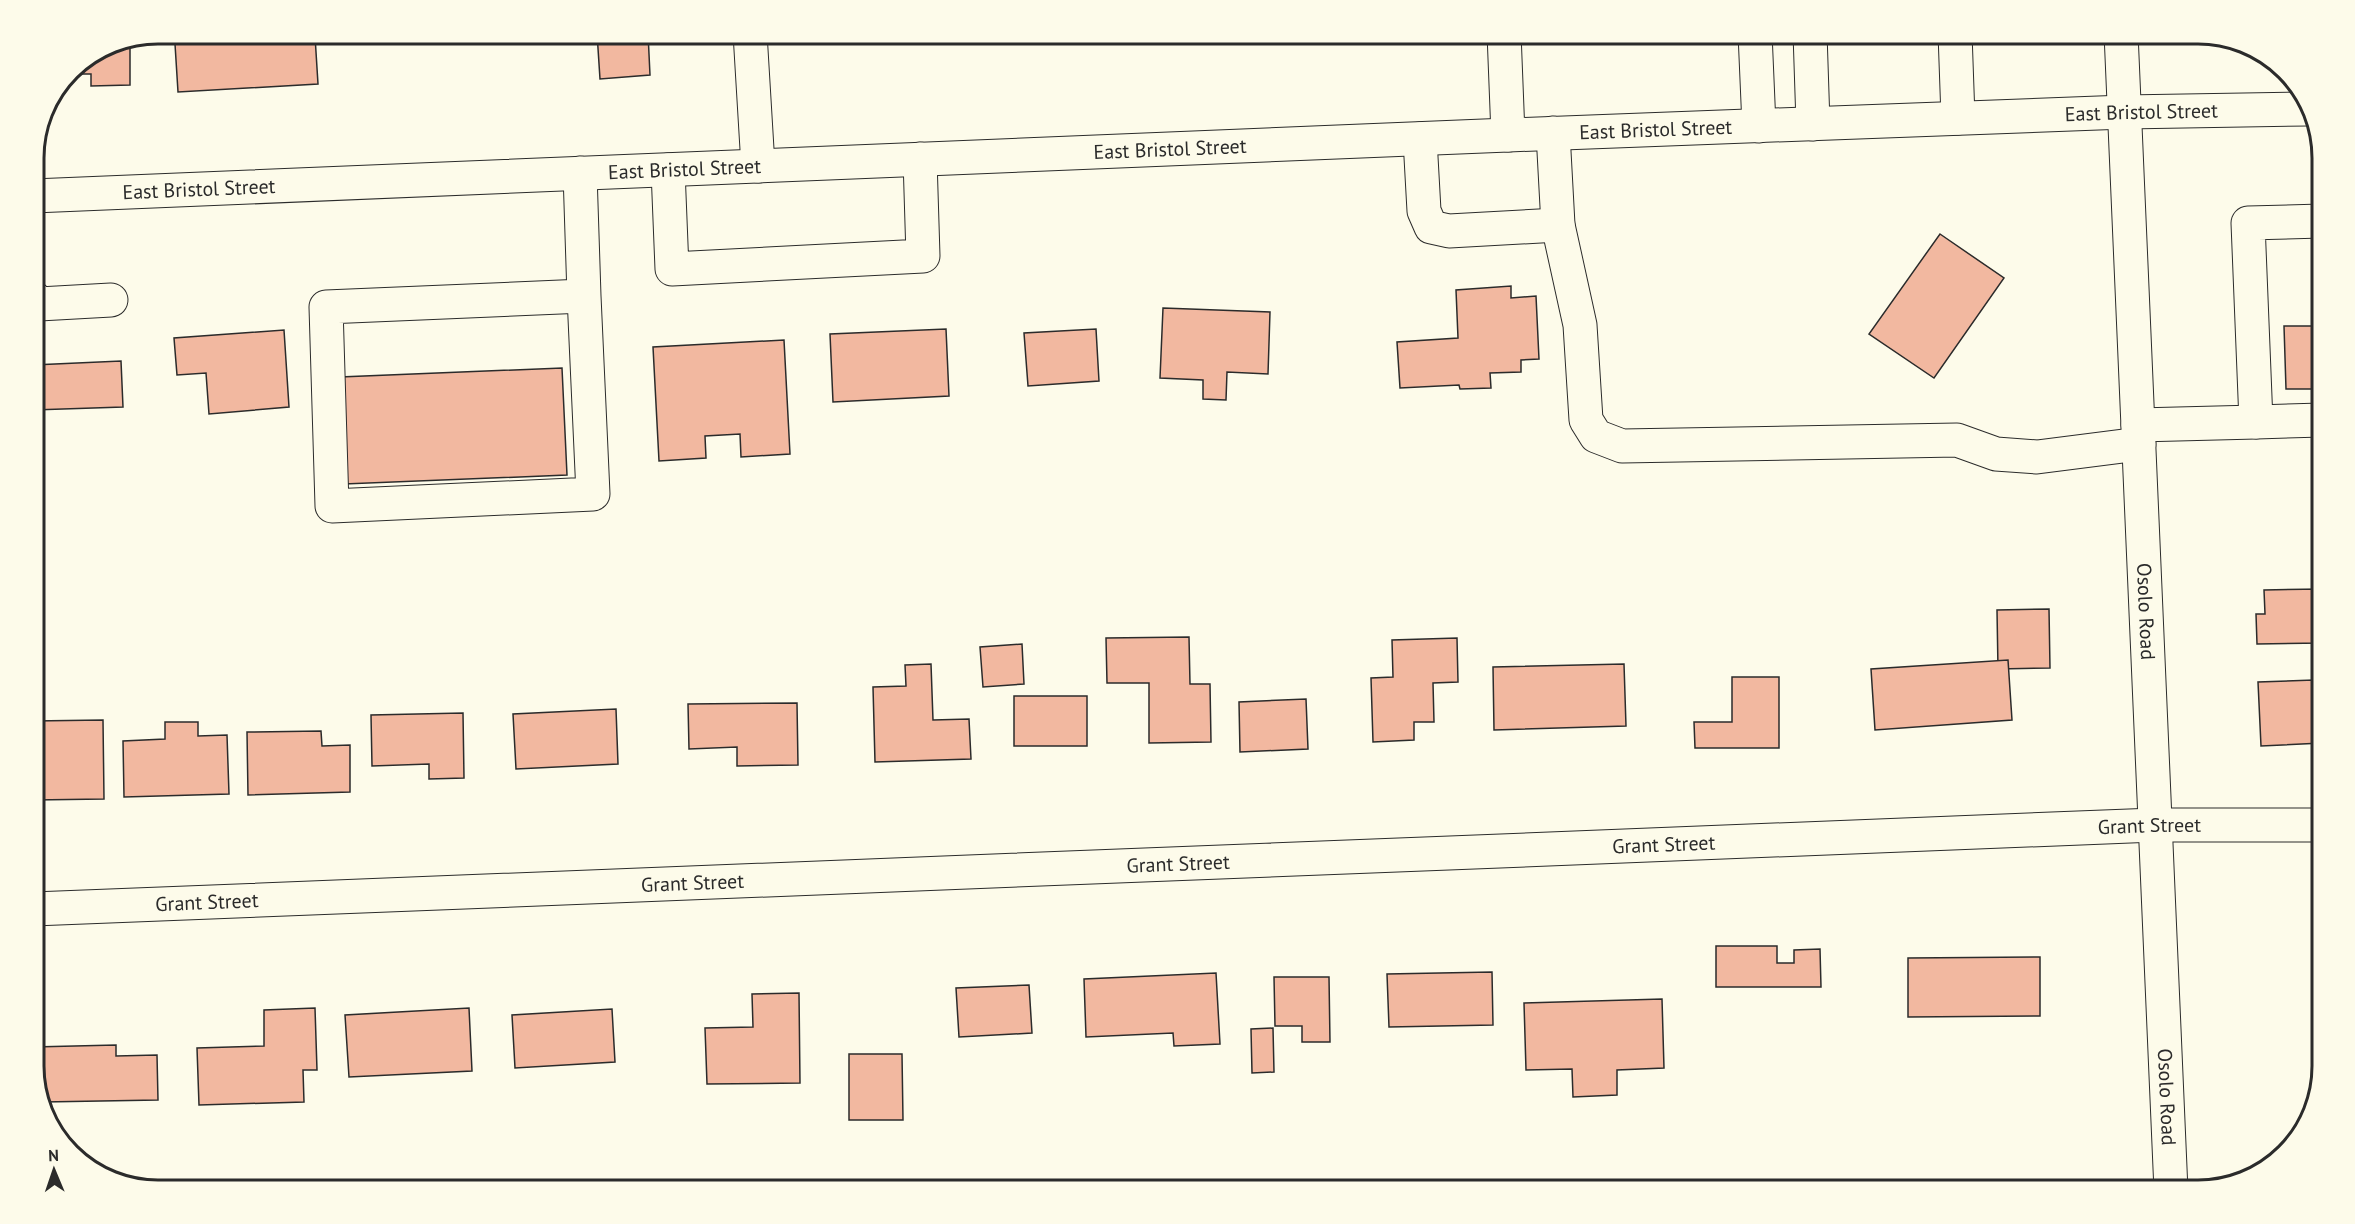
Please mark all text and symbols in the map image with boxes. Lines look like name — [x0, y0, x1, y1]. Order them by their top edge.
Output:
street label: East Bristol Street — [2064, 97, 2218, 127]
street label: East Bristol Street — [1579, 114, 1733, 145]
street label: East Bristol Street — [1093, 133, 1247, 165]
street label: East Bristol Street — [607, 153, 762, 185]
street label: East Bristol Street — [122, 173, 276, 205]
street label: Osolo Road — [2131, 562, 2161, 661]
street label: Grant Street — [2097, 812, 2201, 840]
street label: Grant Street — [1612, 829, 1716, 859]
street label: Grant Street — [1126, 849, 1230, 879]
street label: Grant Street — [640, 868, 745, 898]
street label: Grant Street — [155, 887, 259, 917]
street label: Osolo Road — [2152, 1048, 2182, 1146]
north arrow — [24, 1140, 84, 1200]
text: N — [48, 1145, 59, 1165]

